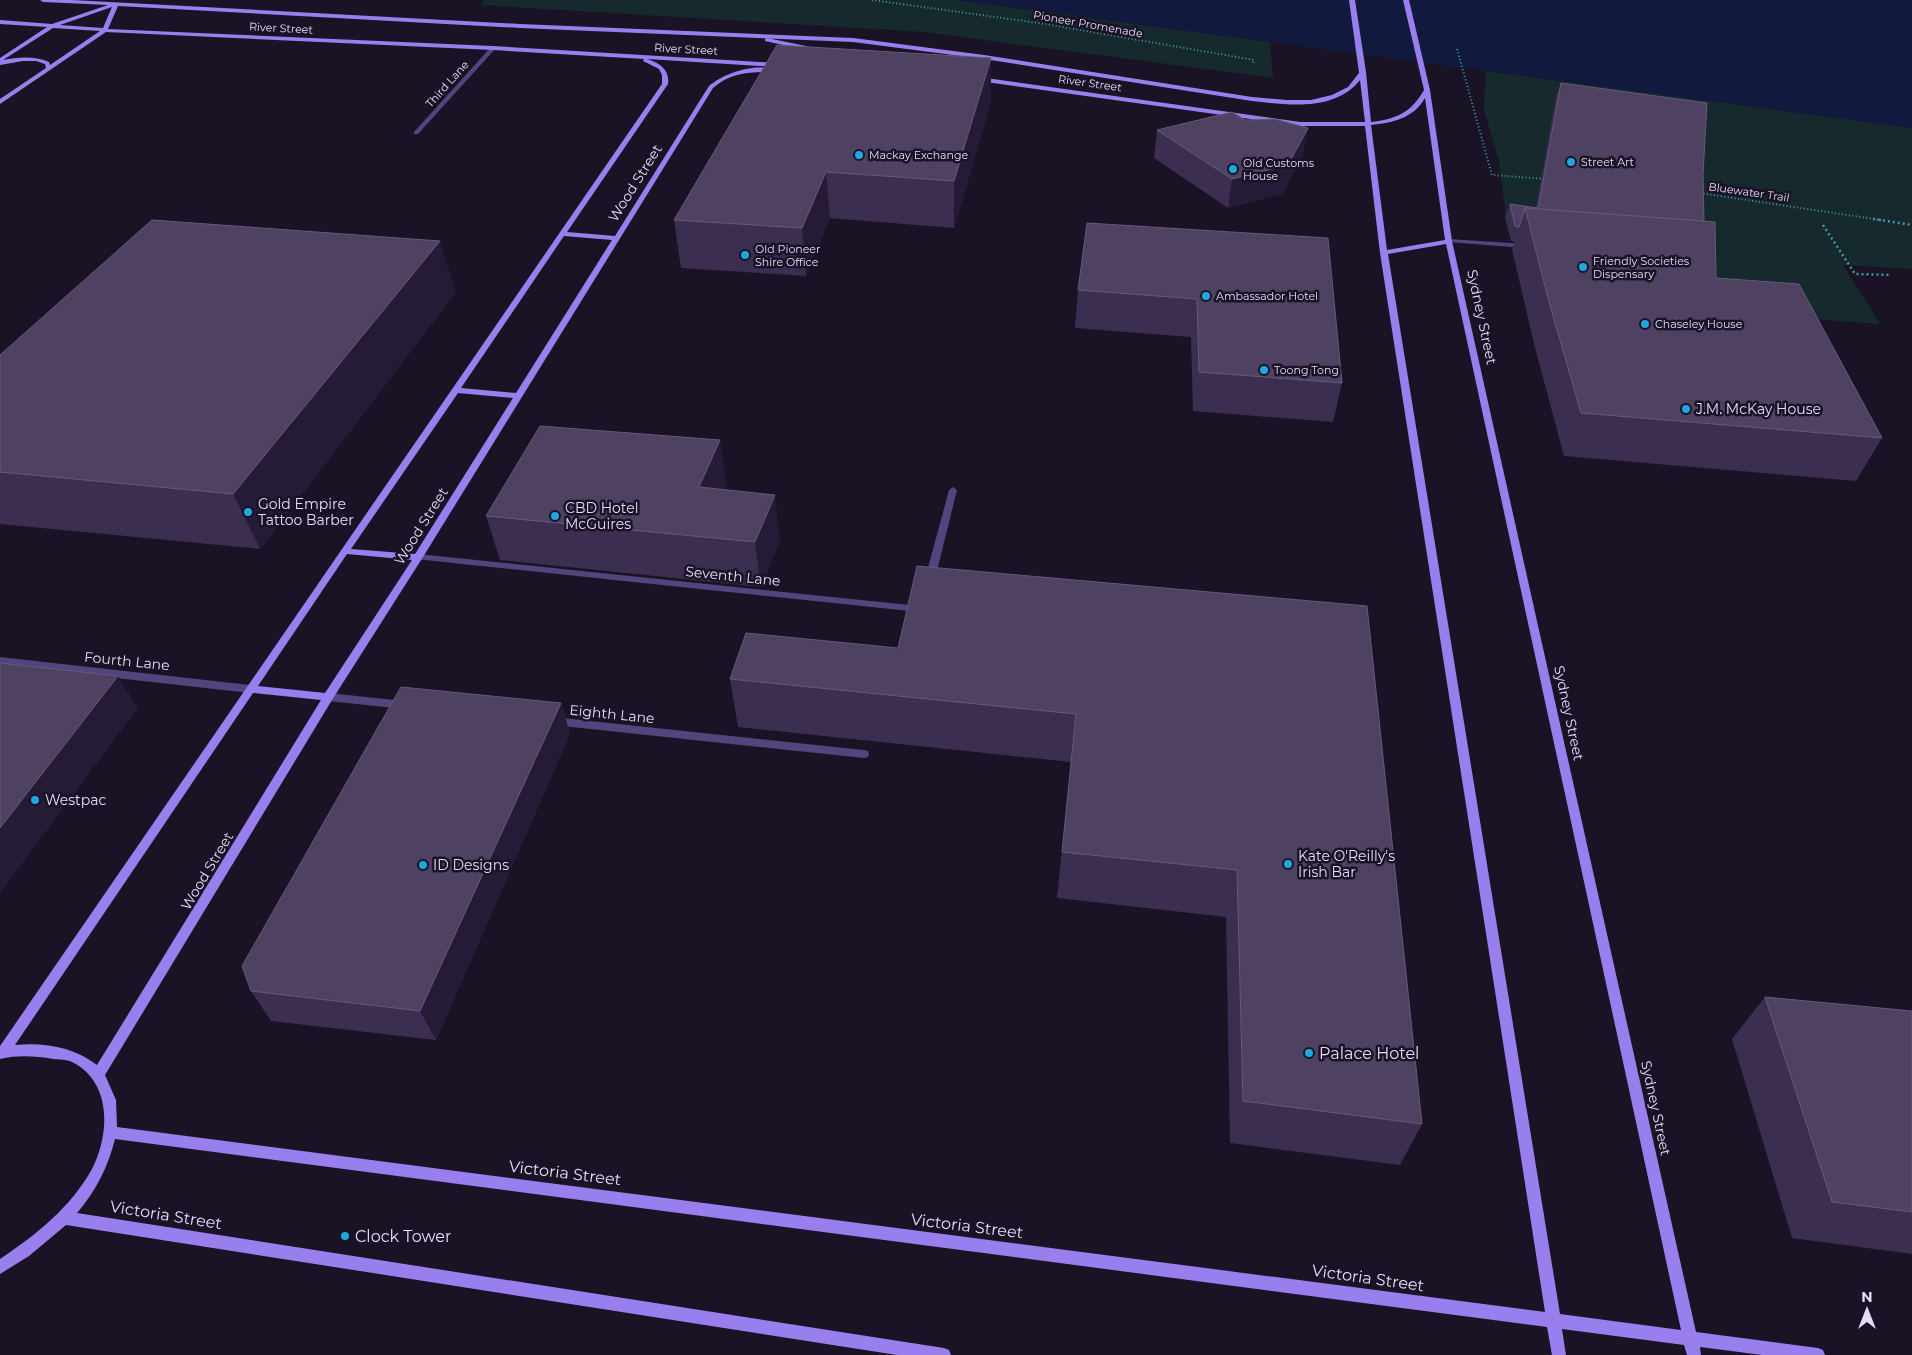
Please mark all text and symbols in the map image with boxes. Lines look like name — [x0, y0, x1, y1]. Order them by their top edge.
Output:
street label: Pioneer Promenade — [1032, 7, 1144, 41]
street label: River Street — [249, 19, 314, 37]
street label: River Street — [654, 40, 719, 58]
street label: Third Lane — [422, 57, 472, 110]
street label: River Street — [1057, 72, 1123, 94]
street label: Wood Street — [604, 141, 666, 225]
place label: Mackay Exchange — [869, 148, 969, 162]
marker: Mackay Exchange — [853, 149, 865, 161]
place label: Street Art — [1581, 155, 1635, 169]
place label: Old Customs House — [1243, 156, 1315, 183]
marker: Street Art — [1565, 156, 1577, 168]
marker: Old Customs House — [1227, 163, 1239, 175]
street label: Bluewater Trail — [1707, 179, 1791, 205]
place label: Old Pioneer Shire Office — [755, 242, 820, 269]
marker: Old Pioneer Shire Office — [739, 249, 751, 261]
place label: Friendly Societies Dispensary — [1593, 254, 1690, 281]
marker: Friendly Societies Dispensary — [1577, 261, 1589, 273]
street label: Sydney Street — [1463, 268, 1501, 367]
place label: Ambassador Hotel — [1216, 289, 1318, 303]
marker: Ambassador Hotel — [1200, 290, 1212, 302]
place label: Chaseley House — [1655, 317, 1743, 331]
marker: Chaseley House — [1639, 318, 1651, 330]
place label: Toong Tong — [1274, 363, 1339, 377]
marker: Toong Tong — [1258, 364, 1270, 376]
place label: J.M. McKay House — [1695, 400, 1821, 418]
marker: J.M. McKay House — [1680, 403, 1692, 415]
street label: Wood Street — [390, 484, 452, 568]
place label: Gold Empire Tattoo Barber — [258, 495, 354, 529]
place label: CBD Hotel McGuires — [565, 499, 639, 533]
marker: Gold Empire Tattoo Barber — [242, 506, 254, 518]
marker: CBD Hotel McGuires — [549, 510, 561, 522]
street label: Seventh Lane — [685, 562, 781, 590]
street label: Fourth Lane — [83, 648, 171, 674]
street label: Sydney Street — [1550, 664, 1588, 763]
street label: Eighth Lane — [569, 701, 655, 727]
place label: Westpac — [45, 791, 106, 809]
marker: Westpac — [29, 794, 41, 806]
street label: Wood Street — [177, 828, 237, 913]
place label: Kate O'Reilly's Irish Bar — [1298, 847, 1395, 881]
place label: ID Designs — [433, 856, 509, 874]
marker: Kate O'Reilly's Irish Bar — [1282, 858, 1294, 870]
marker: ID Designs — [417, 859, 429, 871]
place label: Palace Hotel — [1319, 1044, 1419, 1063]
marker: Palace Hotel — [1303, 1047, 1315, 1059]
street label: Sydney Street — [1637, 1059, 1675, 1158]
street label: Victoria Street — [508, 1157, 623, 1189]
street label: Victoria Street — [109, 1197, 224, 1233]
street label: Victoria Street — [910, 1210, 1025, 1242]
place label: Clock Tower — [355, 1227, 451, 1246]
marker: Clock Tower — [339, 1230, 351, 1242]
street label: Victoria Street — [1311, 1261, 1426, 1295]
north arrow — [1842, 1285, 1892, 1335]
text: N — [1861, 1288, 1873, 1306]

